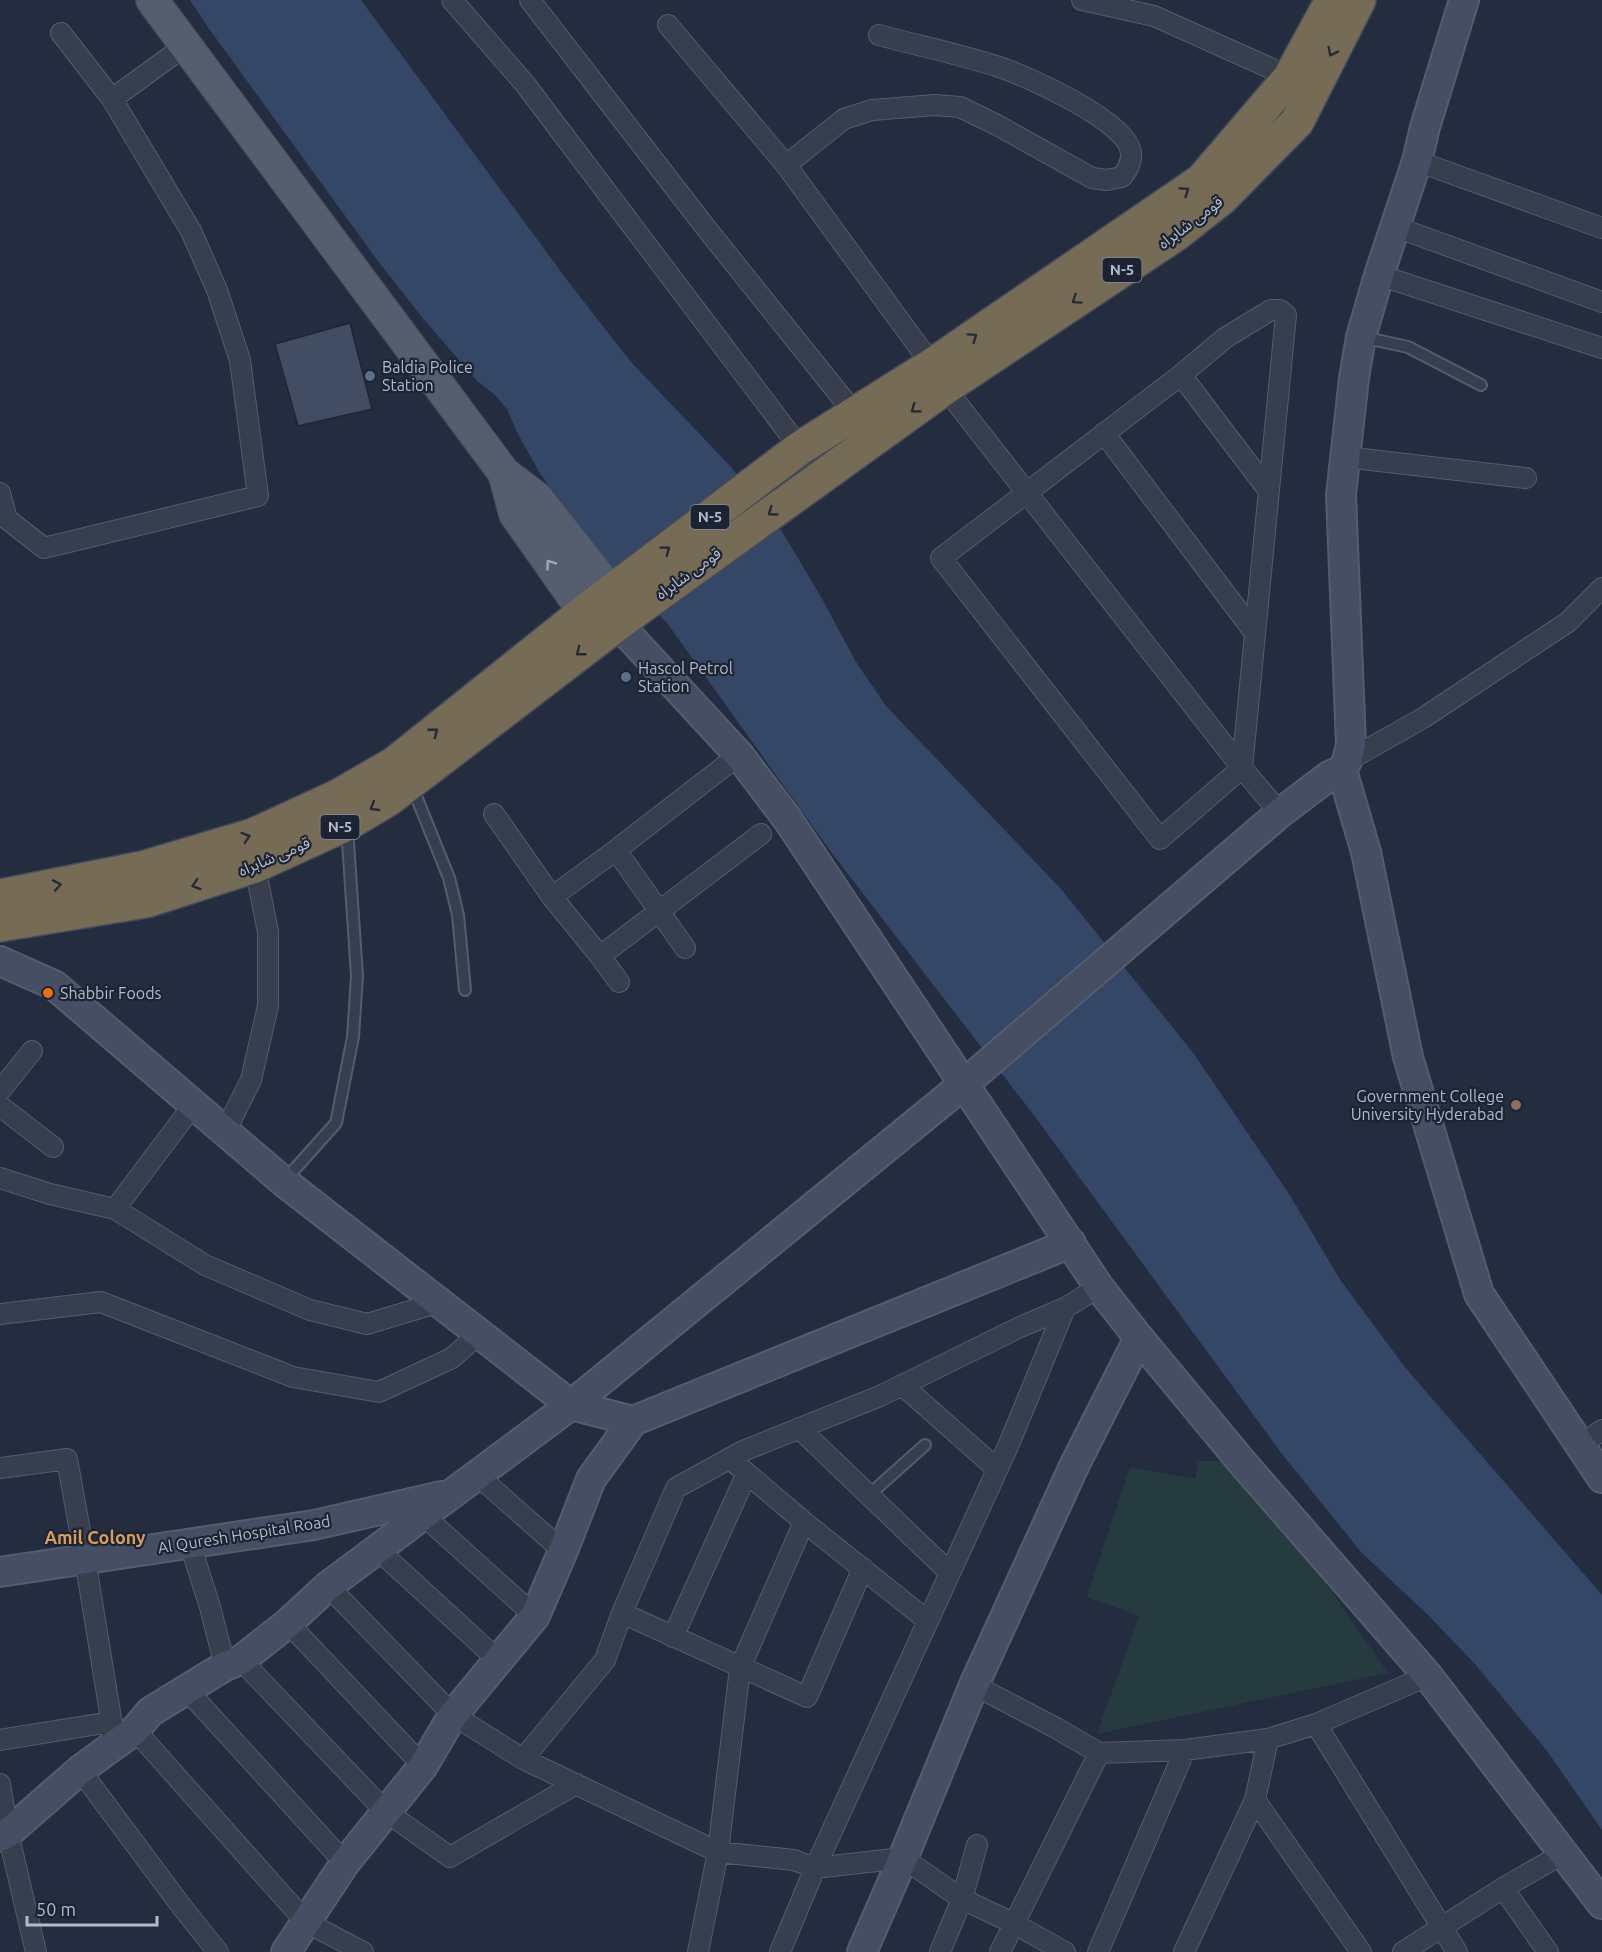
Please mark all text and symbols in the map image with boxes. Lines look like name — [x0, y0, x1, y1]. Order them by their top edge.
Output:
one-way arrow — [1328, 46, 1339, 57]
one-way arrow — [1179, 187, 1190, 198]
street label: قومی شاہراہ — [1154, 192, 1226, 253]
road number: N-5 — [1102, 258, 1142, 282]
one-way arrow — [1072, 293, 1083, 304]
one-way arrow — [966, 333, 977, 344]
place label: Baldia Police Station — [382, 358, 473, 394]
marker: Baldia Police Station — [363, 369, 377, 383]
one-way arrow — [910, 402, 921, 413]
road number: N-5 — [690, 505, 730, 529]
one-way arrow — [768, 505, 779, 516]
street label: قومی شاہراہ — [652, 543, 725, 604]
one-way arrow — [659, 546, 670, 557]
one-way arrow — [546, 560, 557, 571]
one-way arrow — [576, 645, 587, 656]
place label: Hascol Petrol Station — [638, 659, 733, 695]
marker: Hascol Petrol Station — [619, 670, 633, 684]
one-way arrow — [427, 728, 438, 739]
one-way arrow — [370, 800, 380, 812]
road number: N-5 — [320, 815, 360, 839]
one-way arrow — [240, 831, 251, 844]
street label: قومی شاہراہ — [235, 833, 313, 880]
one-way arrow — [191, 878, 202, 890]
one-way arrow — [52, 879, 62, 892]
place label: Shabbir Foods — [60, 984, 162, 1002]
marker: Shabbir Foods — [41, 986, 55, 1000]
place label: Government College University Hyderabad — [1351, 1087, 1504, 1123]
marker: Government College University Hyderabad — [1509, 1098, 1523, 1112]
street label: Al Quresh Hospital Road — [156, 1511, 332, 1557]
district label: Amil Colony — [44, 1527, 146, 1547]
scale bar — [27, 1889, 158, 1927]
text: 50 m — [36, 1899, 76, 1919]

